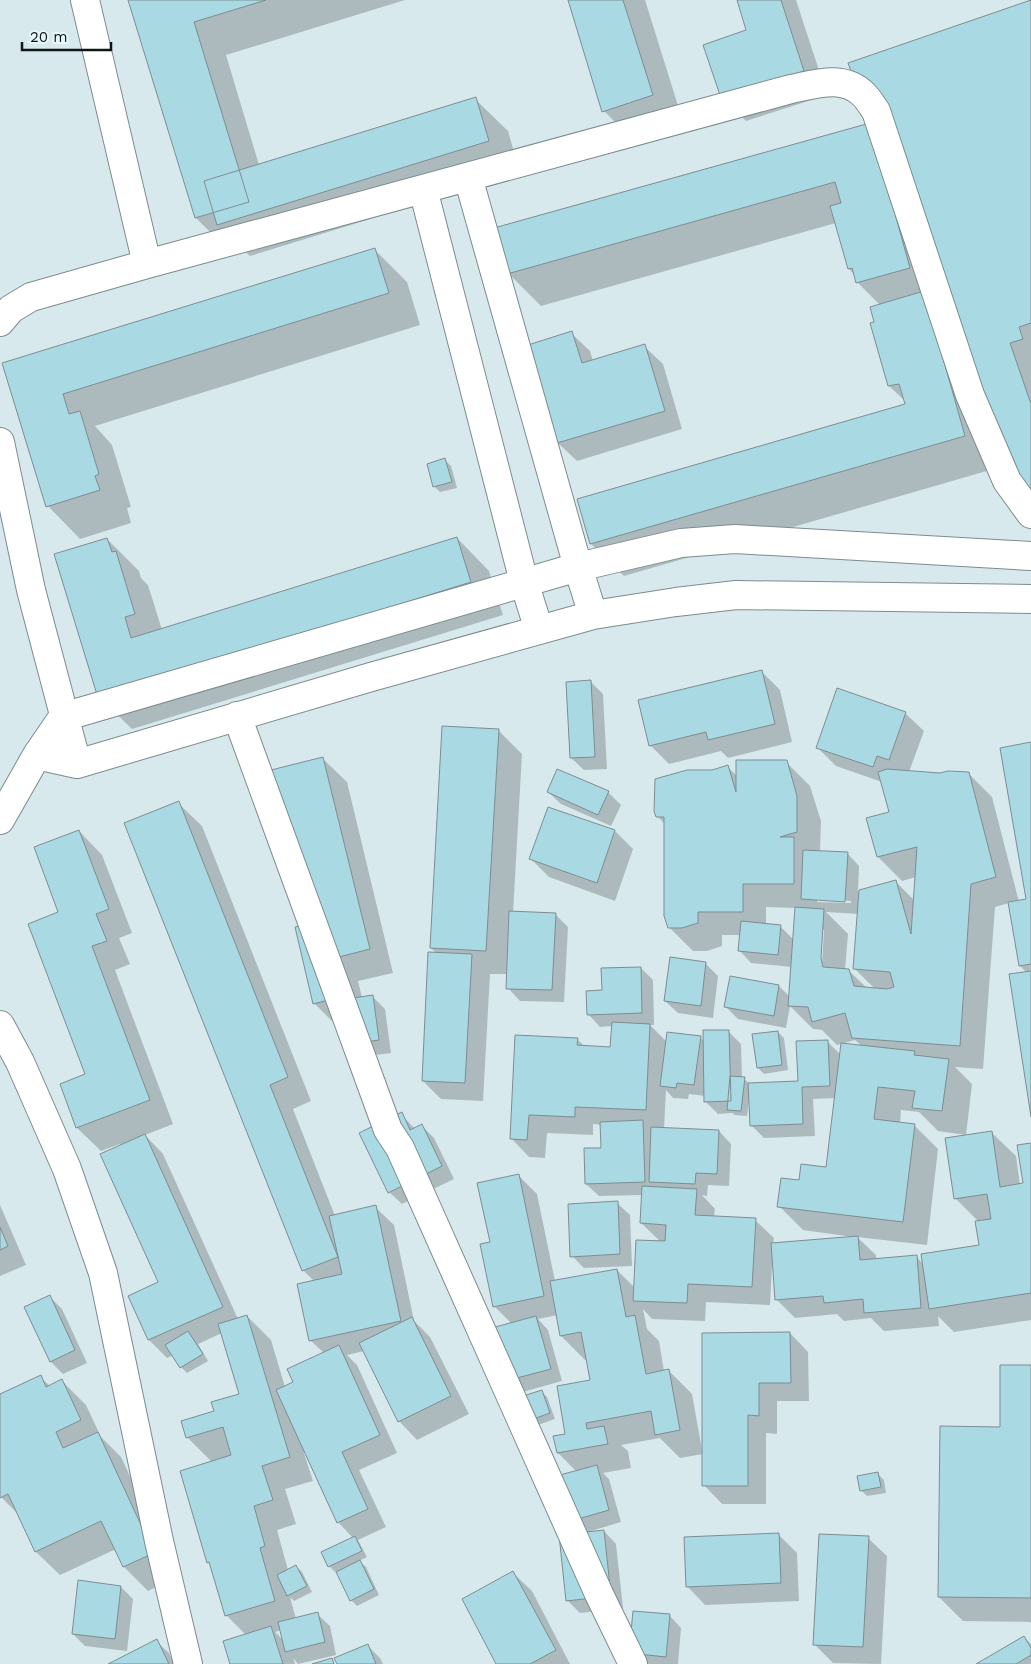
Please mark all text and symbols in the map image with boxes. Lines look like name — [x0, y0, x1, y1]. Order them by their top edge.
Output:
scale bar — [22, 20, 111, 52]
text: 20 m — [30, 28, 68, 46]

